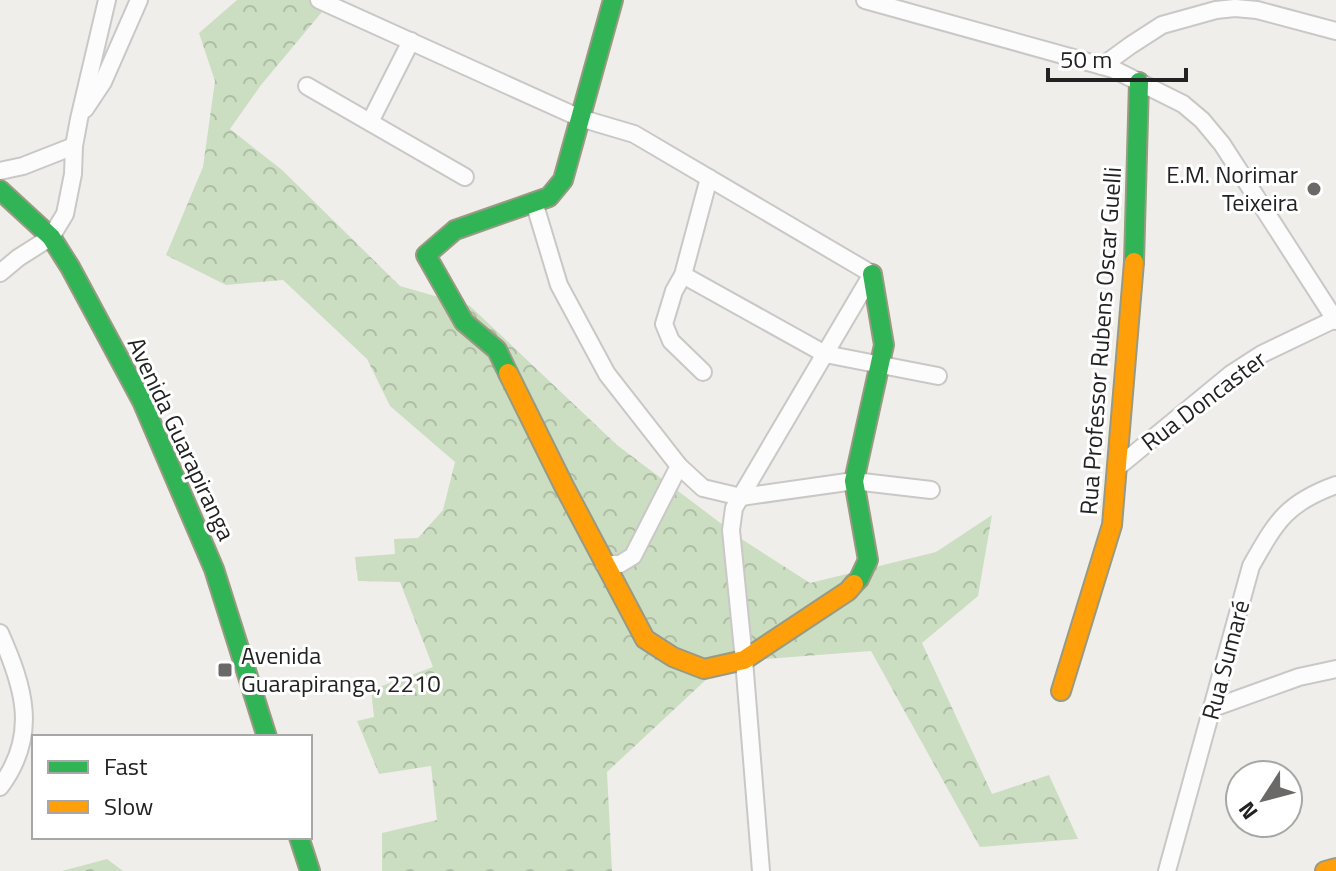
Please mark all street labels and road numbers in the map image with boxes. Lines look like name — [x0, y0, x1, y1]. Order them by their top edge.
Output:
street label: Rua Professor Rubens Oscar Guelli — [1070, 166, 1130, 516]
street label: Avenida Guarapiranga — [119, 331, 245, 546]
street label: Rua Doncaster — [1133, 341, 1273, 459]
street label: Rua Sumaré — [1192, 596, 1258, 724]

